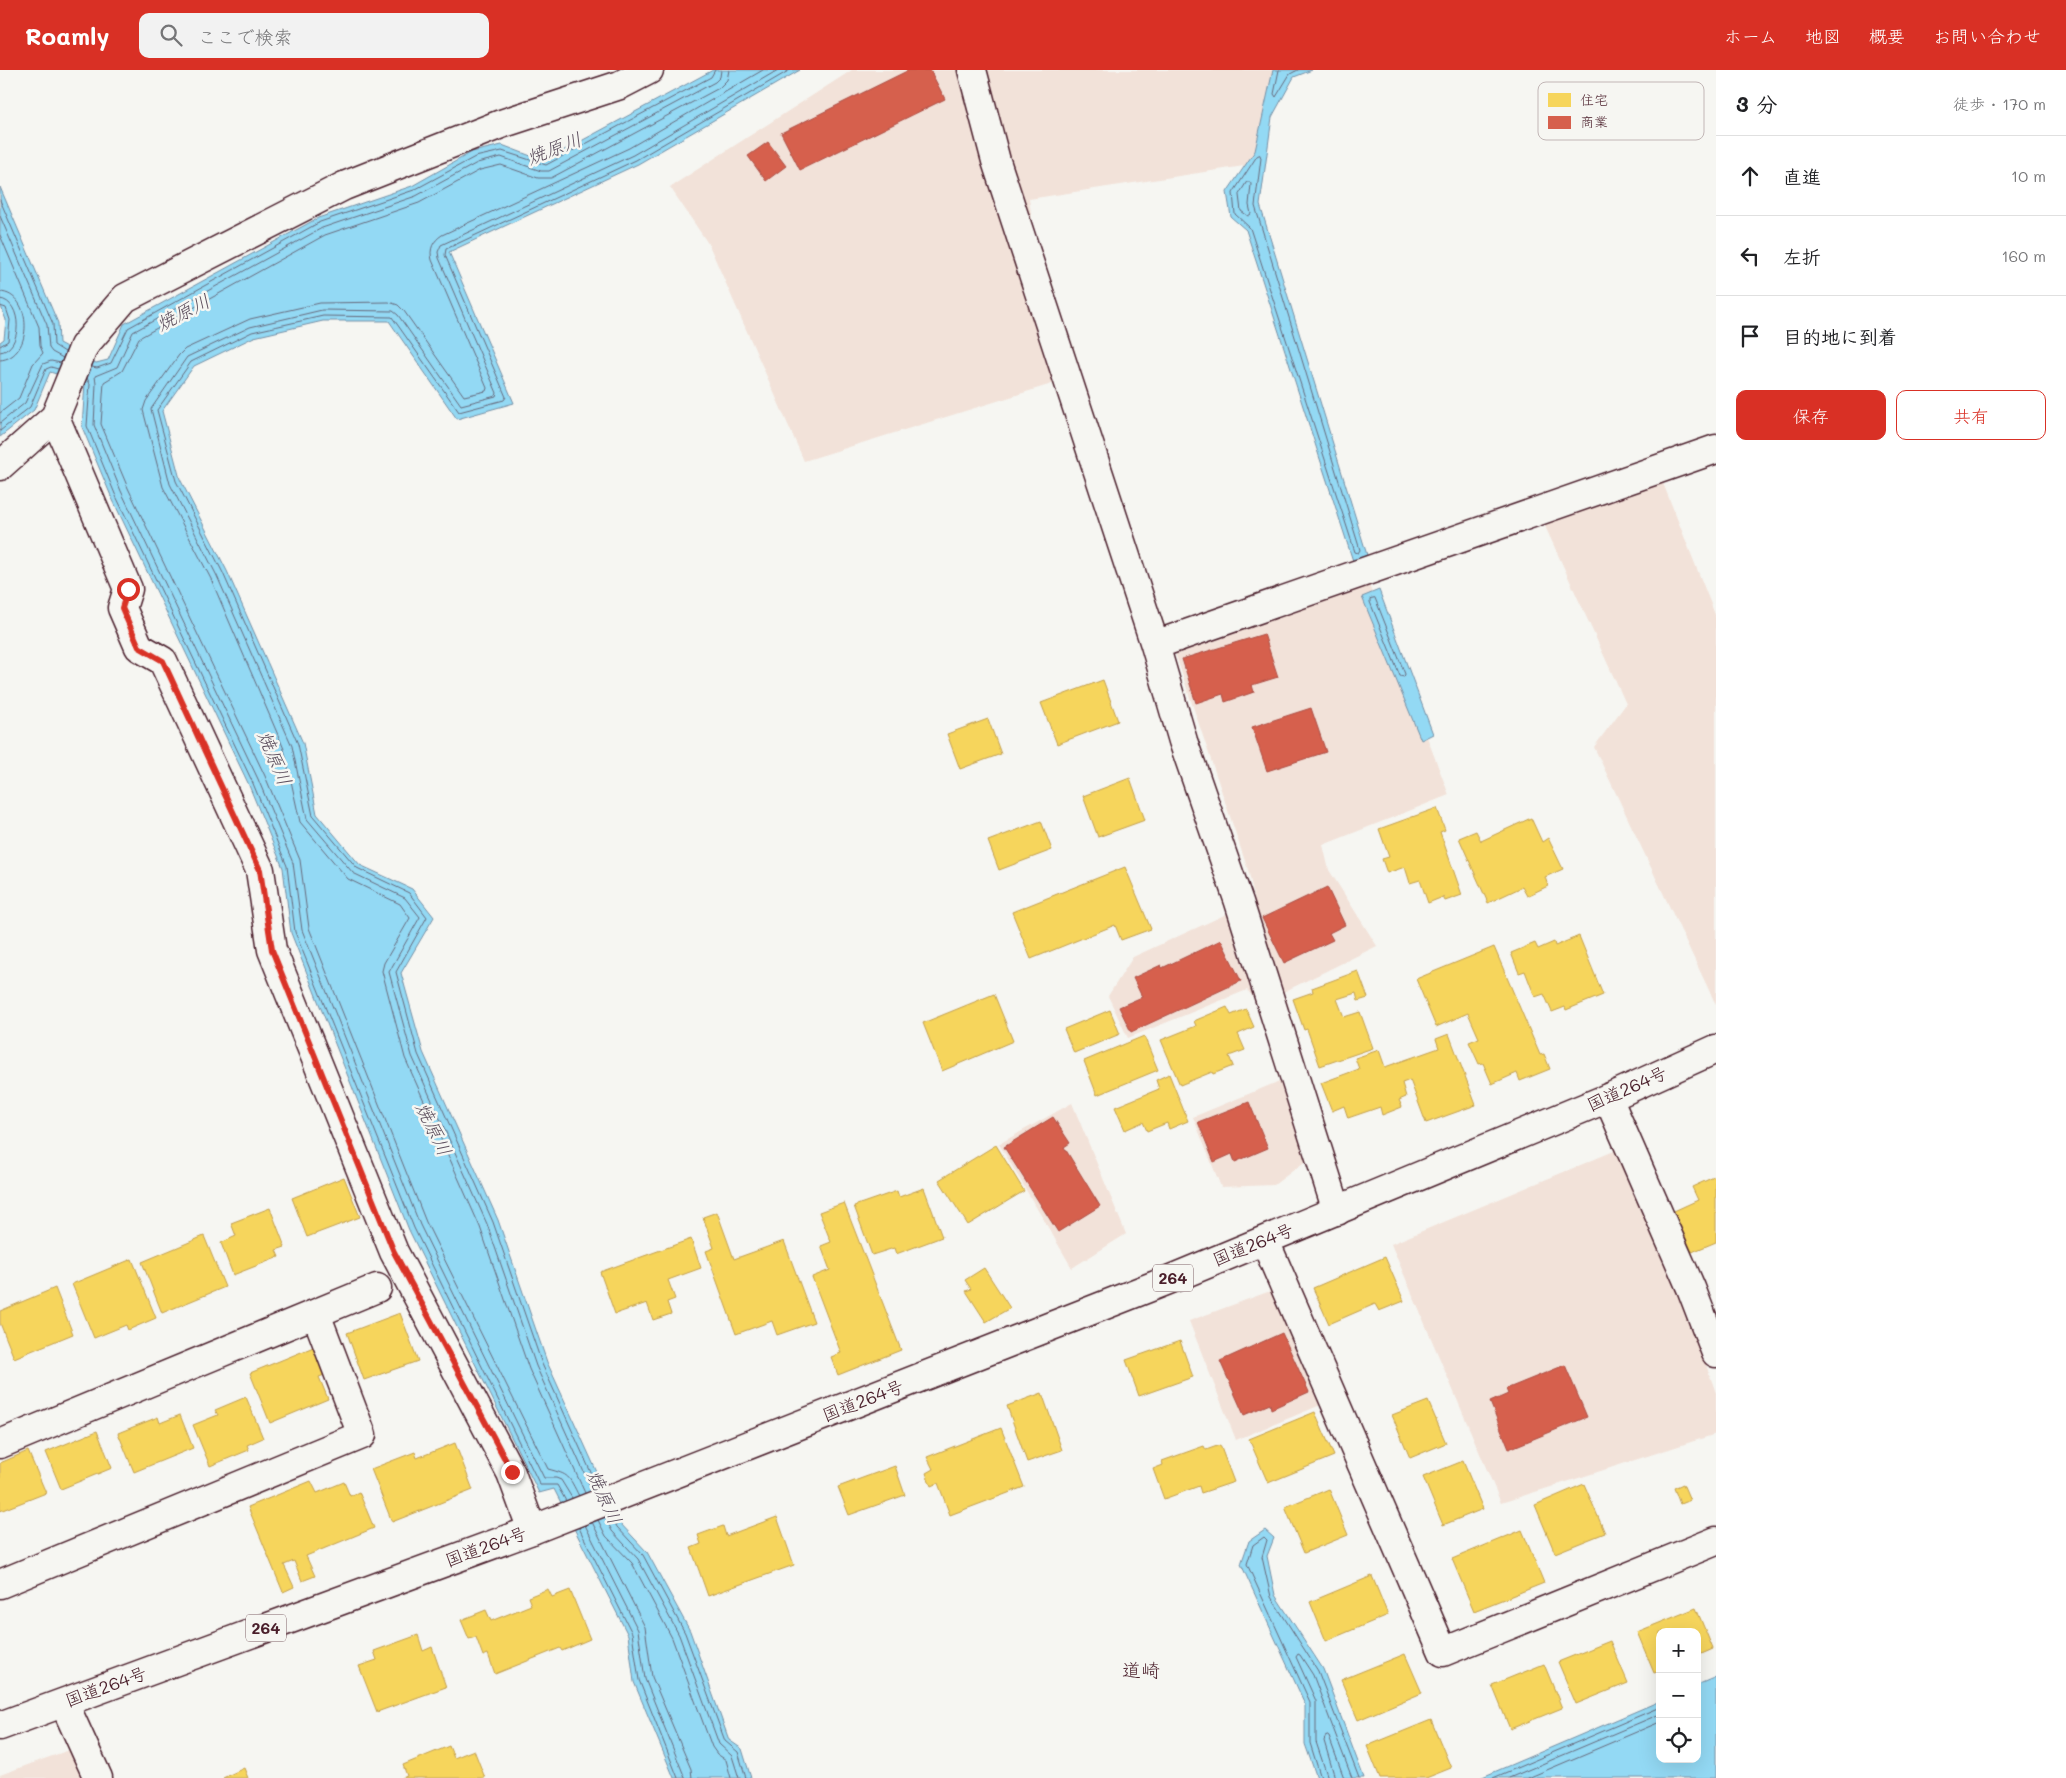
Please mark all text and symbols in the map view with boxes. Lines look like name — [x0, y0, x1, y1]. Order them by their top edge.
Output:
search box — [139, 13, 489, 58]
text: Roamly — [25, 20, 109, 51]
icon: search — [157, 21, 185, 49]
text: ここで検索 — [197, 24, 292, 49]
text: ホーム — [1724, 24, 1777, 48]
text: 地図 — [1805, 24, 1841, 48]
text: 概要 — [1869, 24, 1905, 48]
text: お問い合わせ — [1933, 24, 2041, 48]
legend — [1538, 82, 1704, 140]
text: 住宅 — [1580, 90, 1608, 109]
text: 3 分 — [1736, 90, 1777, 117]
text: 徒歩 · 170 m — [1953, 93, 2046, 114]
text: 商業 — [1580, 112, 1608, 131]
water label: 焼原川 — [523, 126, 585, 169]
icon: ahead — [1736, 162, 1764, 190]
text: 直進 — [1783, 164, 1821, 189]
text: 10 m — [2011, 165, 2046, 186]
icon: left — [1736, 242, 1764, 270]
text: 左折 — [1783, 244, 1821, 269]
text: 160 m — [2001, 245, 2046, 266]
water label: 焼原川 — [152, 287, 214, 336]
icon: arrive — [1736, 322, 1764, 350]
text: 目的地に到着 — [1783, 324, 1897, 349]
button: 保存 — [1736, 390, 1886, 440]
button: 共有 — [1896, 390, 2046, 440]
route start — [117, 578, 140, 601]
water label: 焼原川 — [253, 727, 298, 789]
street label: 国道264号 — [1583, 1060, 1671, 1116]
water label: 焼原川 — [411, 1098, 458, 1160]
street label: 国道264号 — [1209, 1217, 1297, 1271]
road number: 264 — [1153, 1264, 1193, 1292]
street label: 国道264号 — [818, 1374, 907, 1427]
route end — [501, 1461, 524, 1484]
water label: 焼原川 — [582, 1466, 628, 1528]
street label: 国道264号 — [441, 1520, 530, 1572]
road number: 264 — [246, 1615, 286, 1642]
map controls — [1656, 1628, 1701, 1763]
button: + — [1656, 1628, 1701, 1673]
district label: 道崎 — [1122, 1657, 1160, 1682]
street label: 国道264号 — [61, 1660, 150, 1712]
button: − — [1656, 1673, 1701, 1718]
button: locate — [1656, 1718, 1701, 1763]

